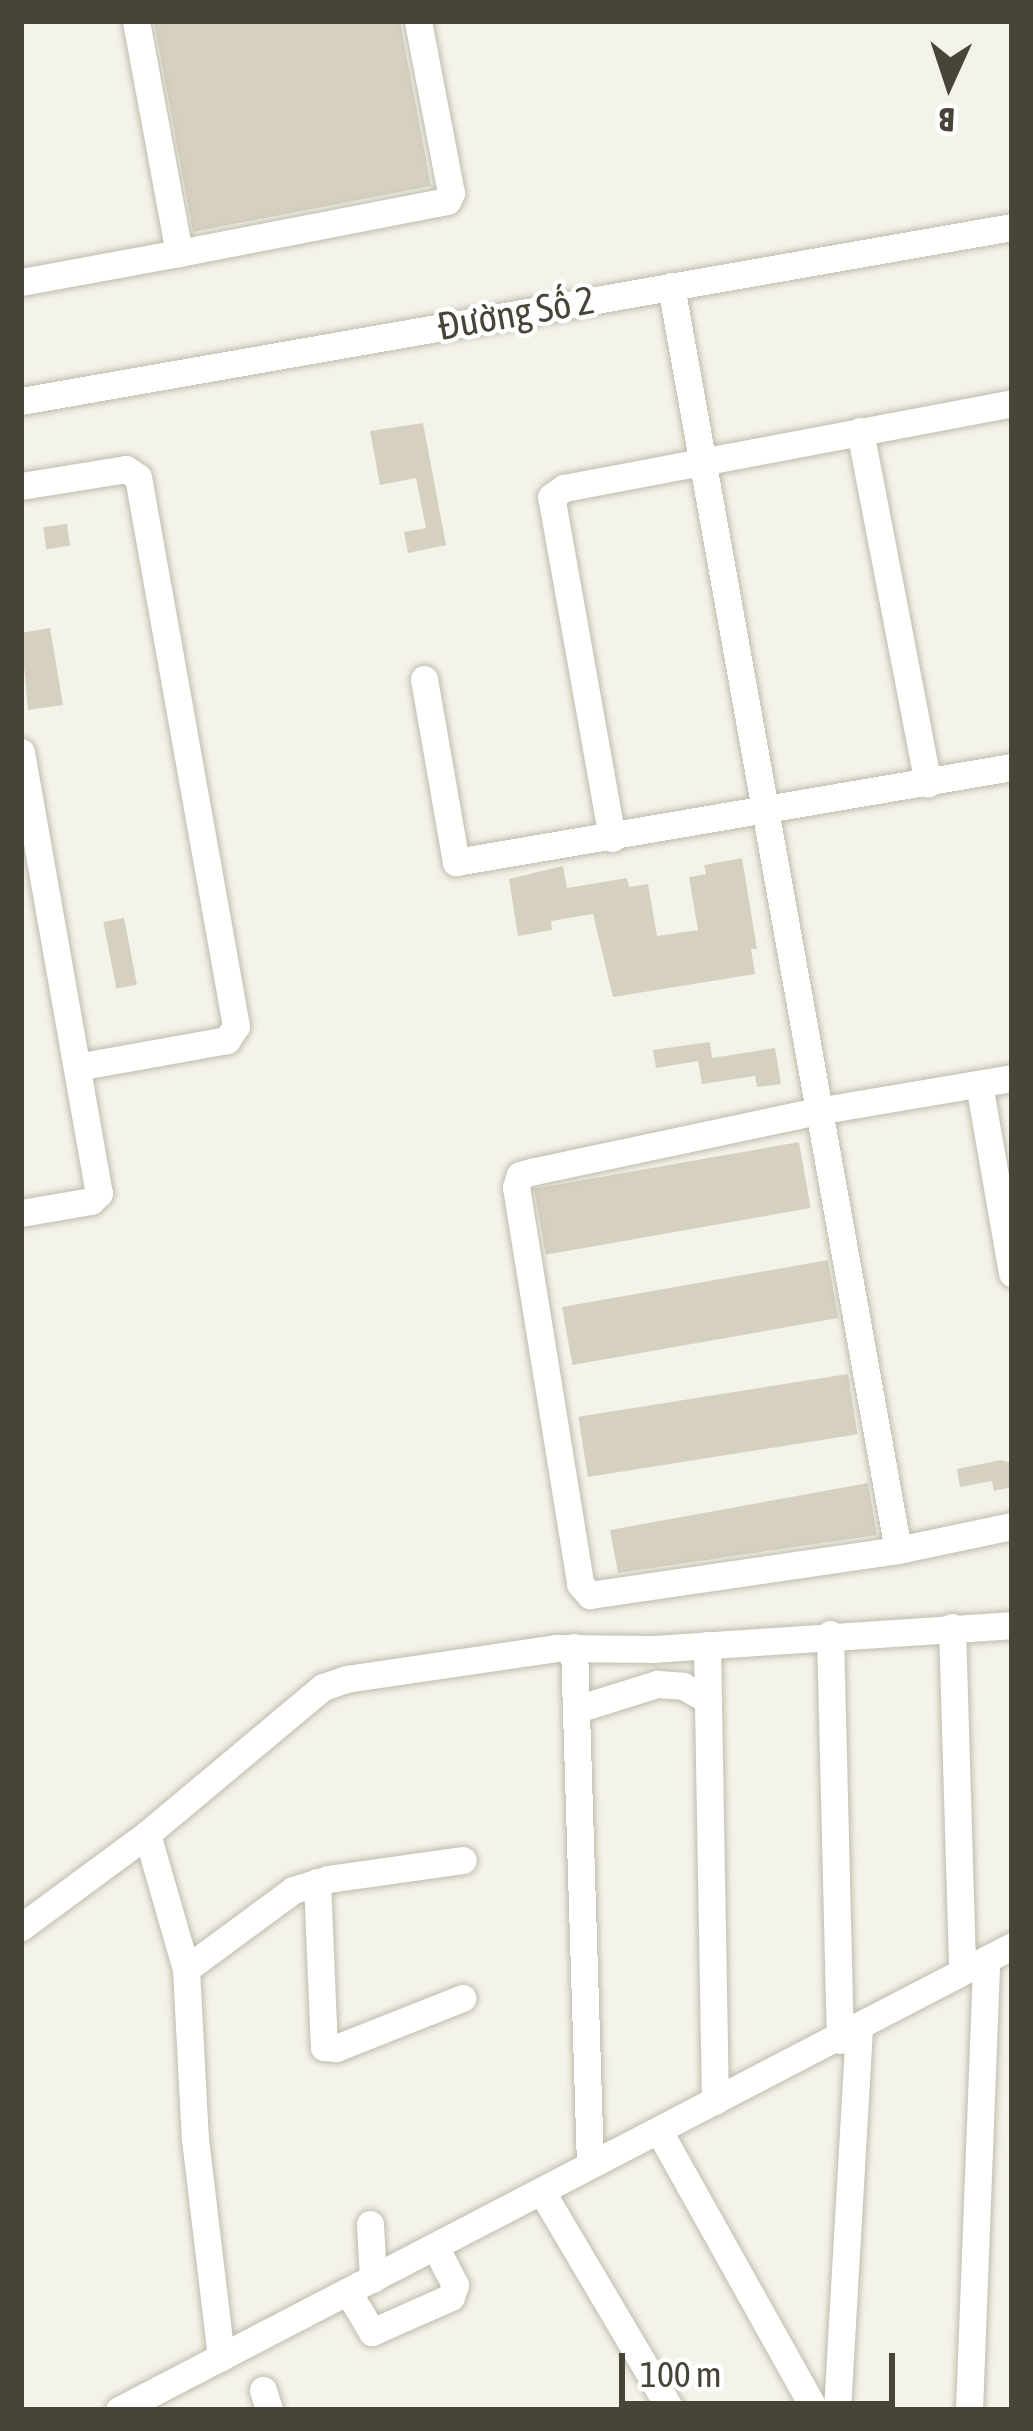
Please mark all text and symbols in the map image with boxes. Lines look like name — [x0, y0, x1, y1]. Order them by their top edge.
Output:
north arrow — [889, 24, 1009, 144]
text: B — [938, 101, 956, 139]
street label: Đường Số 2 — [434, 276, 598, 350]
scale bar — [625, 2329, 901, 2403]
text: 100 m — [640, 2353, 722, 2395]

